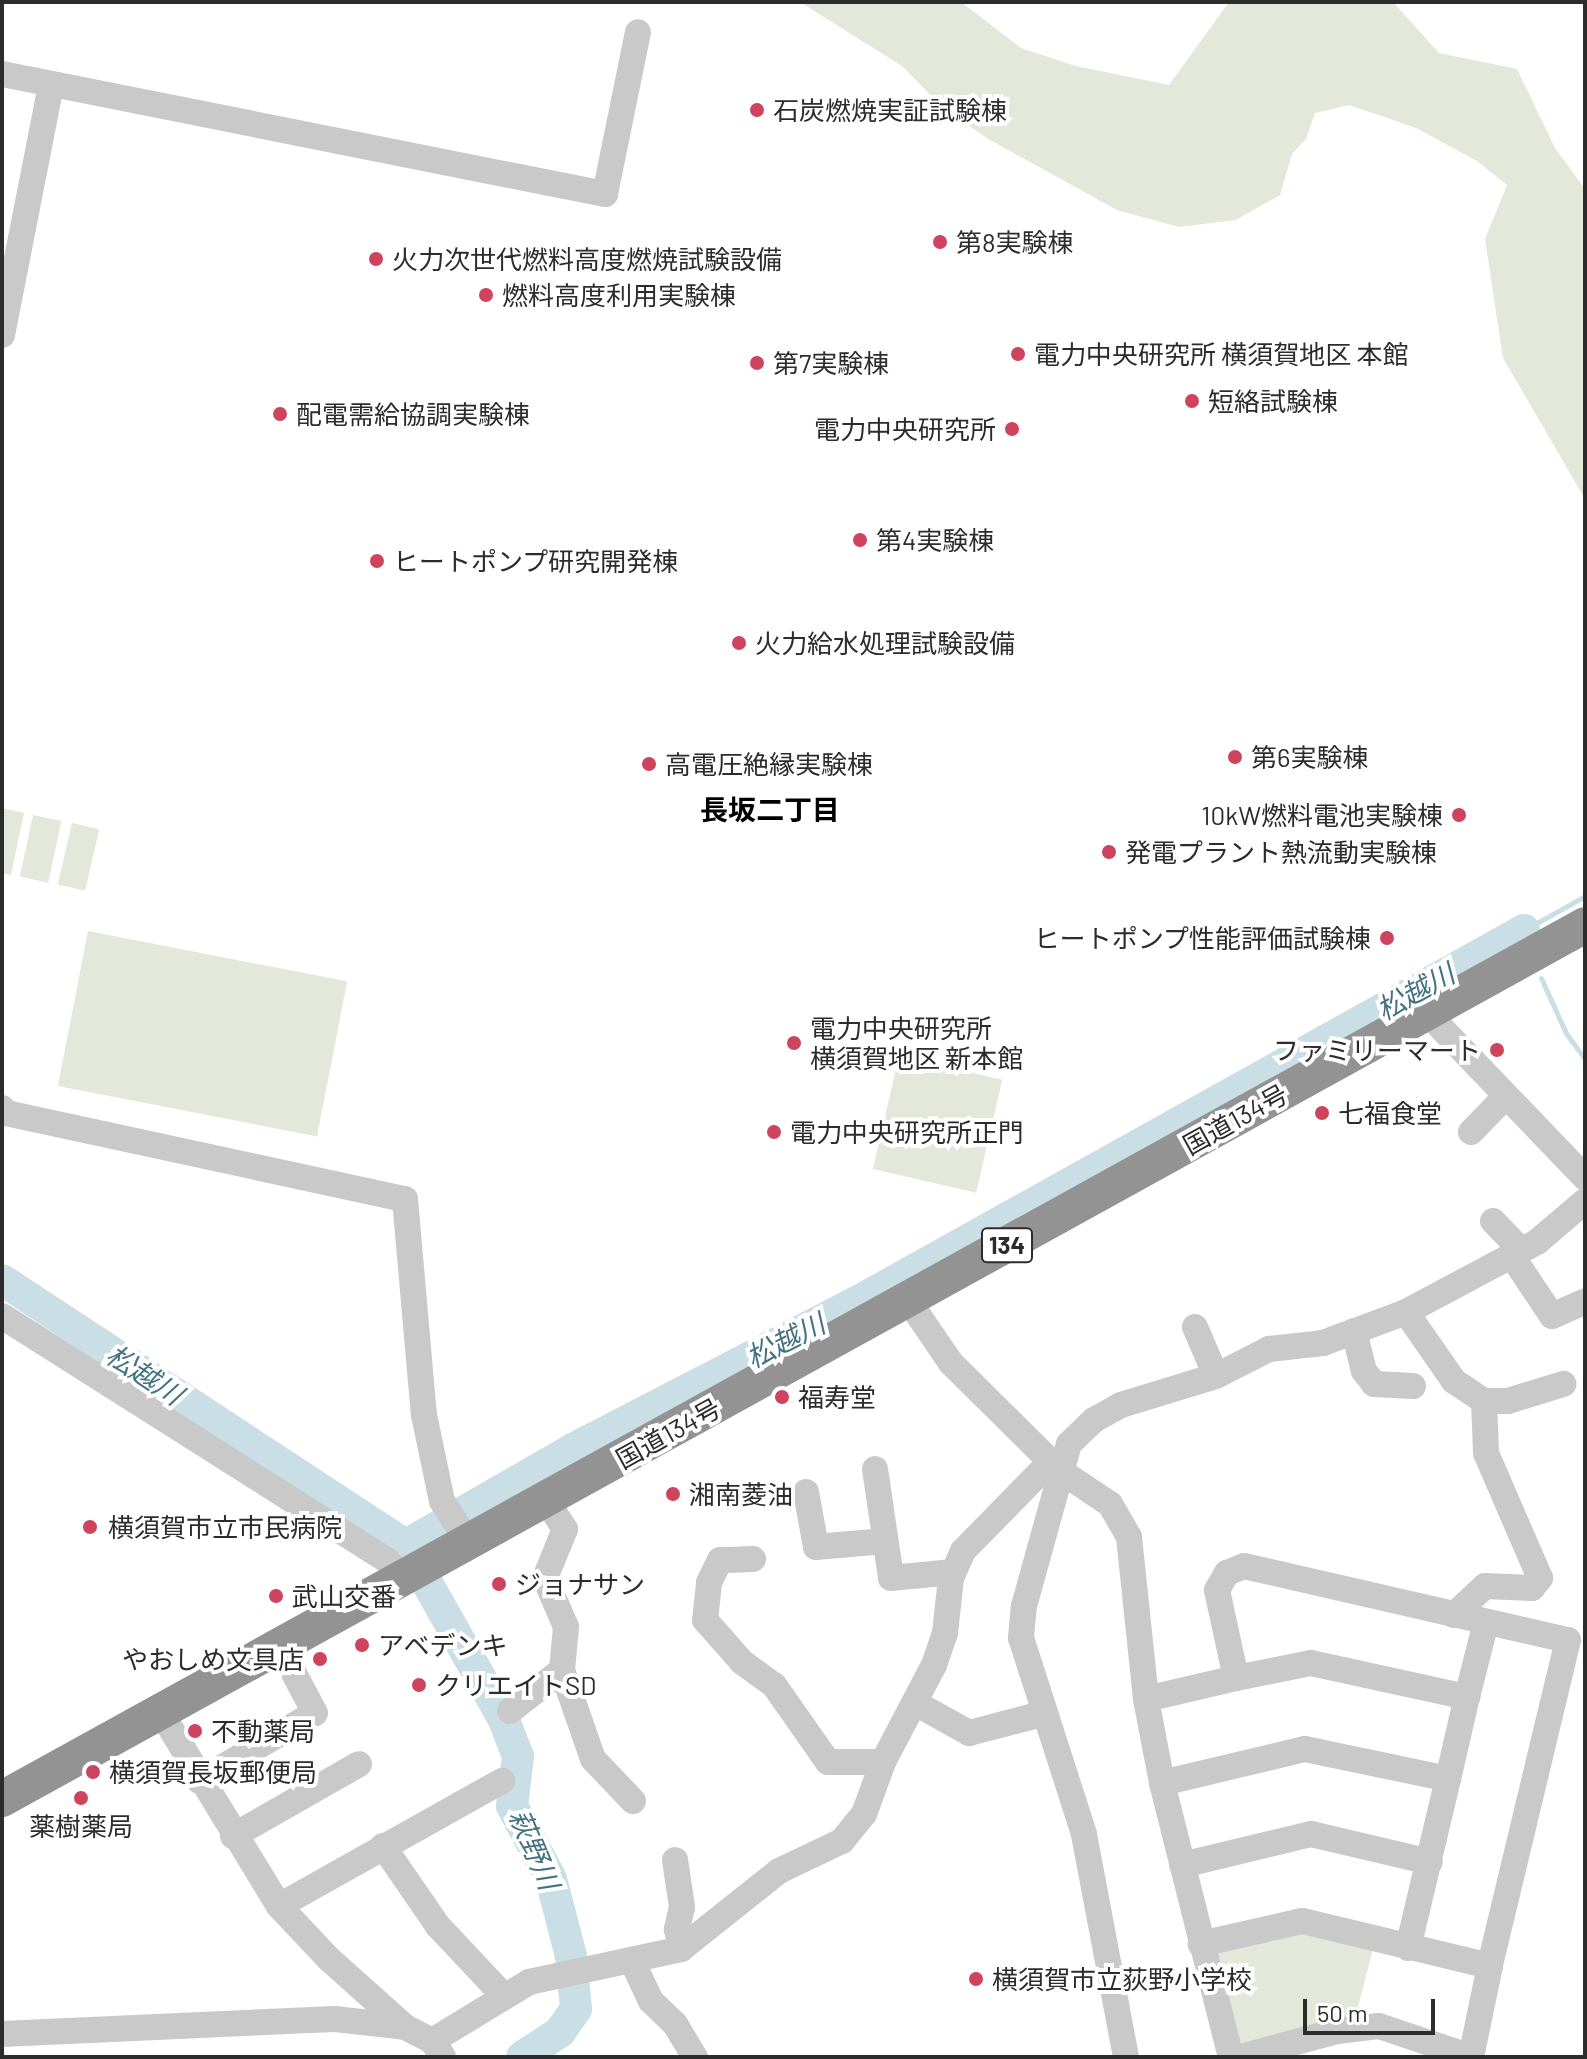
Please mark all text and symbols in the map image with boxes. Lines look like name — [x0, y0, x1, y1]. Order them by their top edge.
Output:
place label: 石炭燃焼実証試験棟 — [773, 94, 1007, 126]
marker: 石炭燃焼実証試験棟 — [748, 101, 766, 119]
place label: 第8実験棟 — [956, 226, 1074, 258]
marker: 第8実験棟 — [931, 233, 949, 251]
place label: 火力次世代燃料高度燃焼試験設備 — [392, 243, 782, 275]
marker: 火力次世代燃料高度燃焼試験設備 — [367, 250, 385, 268]
place label: 燃料高度利用実験棟 — [502, 279, 736, 311]
marker: 燃料高度利用実験棟 — [477, 286, 495, 304]
place label: 電力中央研究所 横須賀地区 本館 — [1034, 338, 1408, 370]
marker: 電力中央研究所 横須賀地区 本館 — [1009, 345, 1027, 363]
place label: 第7実験棟 — [773, 347, 889, 379]
marker: 第7実験棟 — [748, 354, 766, 372]
place label: 短絡試験棟 — [1208, 385, 1338, 417]
marker: 短絡試験棟 — [1183, 392, 1201, 410]
place label: 配電需給協調実験棟 — [296, 398, 530, 430]
marker: 配電需給協調実験棟 — [271, 405, 289, 423]
place label: 電力中央研究所 — [814, 413, 996, 445]
marker: 電力中央研究所 — [1003, 420, 1021, 438]
place label: 第4実験棟 — [876, 524, 994, 556]
marker: 第4実験棟 — [851, 531, 869, 549]
place label: ヒートポンプ研究開発棟 — [393, 545, 679, 577]
marker: ヒートポンプ研究開発棟 — [368, 552, 386, 570]
place label: 火力給水処理試験設備 — [755, 627, 1015, 659]
marker: 火力給水処理試験設備 — [730, 634, 748, 652]
place label: 第6実験棟 — [1251, 741, 1368, 773]
place label: 高電圧絶縁実験棟 — [665, 748, 873, 780]
marker: 第6実験棟 — [1226, 748, 1244, 766]
marker: 高電圧絶縁実験棟 — [640, 755, 658, 773]
district label: 長坂二丁目 — [700, 792, 840, 826]
place label: 10kW燃料電池実験棟 — [1201, 799, 1443, 831]
marker: 10kW燃料電池実験棟 — [1450, 806, 1468, 824]
place label: 発電プラント熱流動実験棟 — [1125, 836, 1437, 868]
marker: 発電プラント熱流動実験棟 — [1100, 843, 1118, 861]
place label: ヒートポンプ性能評価試験棟 — [1033, 922, 1371, 954]
marker: ヒートポンプ性能評価試験棟 — [1378, 929, 1396, 947]
water label: 松越川 — [1370, 956, 1460, 1026]
place label: 電力中央研究所 横須賀地区 新本館 — [810, 1012, 1023, 1074]
marker: 電力中央研究所 横須賀地区 新本館 — [785, 1034, 803, 1052]
place label: ファミリーマート — [1273, 1034, 1481, 1066]
marker: ファミリーマート — [1488, 1041, 1506, 1059]
street label: 国道134号 — [1177, 1078, 1293, 1160]
place label: 七福食堂 — [1338, 1097, 1442, 1129]
marker: 七福食堂 — [1313, 1104, 1331, 1122]
place label: 電力中央研究所正門 — [790, 1116, 1024, 1148]
marker: 電力中央研究所正門 — [765, 1123, 783, 1141]
road number: 134 — [981, 1225, 1033, 1265]
water label: 松越川 — [740, 1306, 830, 1374]
water label: 松越川 — [101, 1337, 189, 1411]
place label: 福寿堂 — [798, 1381, 876, 1413]
marker: 福寿堂 — [773, 1388, 791, 1406]
street label: 国道134号 — [610, 1392, 726, 1474]
place label: 湘南菱油 — [689, 1478, 793, 1510]
marker: 湘南菱油 — [664, 1485, 682, 1503]
place label: 横須賀市立市民病院 — [108, 1511, 342, 1543]
marker: 横須賀市立市民病院 — [79, 1516, 101, 1538]
place label: ジョナサン — [515, 1568, 645, 1600]
marker: ジョナサン — [490, 1575, 508, 1593]
place label: 武山交番 — [292, 1580, 396, 1612]
marker: 武山交番 — [267, 1587, 285, 1605]
place label: アベデンキ — [378, 1629, 508, 1661]
marker: アベデンキ — [353, 1636, 371, 1654]
place label: やおしめ文具店 — [122, 1643, 304, 1675]
marker: やおしめ文具店 — [311, 1650, 329, 1668]
place label: クリエイトSD — [435, 1669, 596, 1701]
marker: クリエイトSD — [410, 1676, 428, 1694]
place label: 不動薬局 — [211, 1715, 315, 1747]
marker: 不動薬局 — [186, 1722, 204, 1740]
place label: 横須賀長坂郵便局 — [109, 1756, 317, 1788]
marker: 横須賀長坂郵便局 — [84, 1763, 102, 1781]
marker: 薬樹薬局 — [72, 1789, 90, 1807]
water label: 萩野川 — [503, 1804, 567, 1894]
place label: 薬樹薬局 — [29, 1810, 133, 1842]
place label: 横須賀市立荻野小学校 — [992, 1963, 1252, 1995]
marker: 横須賀市立荻野小学校 — [967, 1970, 985, 1988]
scale bar — [1307, 1983, 1439, 2033]
text: 50 m — [1317, 1998, 1368, 2027]

